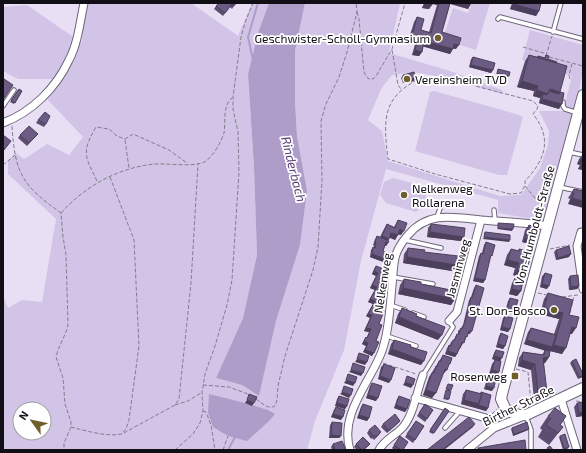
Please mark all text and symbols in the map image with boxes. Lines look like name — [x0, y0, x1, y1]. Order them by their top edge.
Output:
place label: Geschwister-Scholl-Gymnasium — [255, 31, 430, 45]
marker: Geschwister-Scholl-Gymnasium — [433, 33, 443, 43]
place label: Vereinsheim TVD — [415, 72, 507, 86]
marker: Vereinsheim TVD — [402, 74, 412, 84]
water label: Rinderbach — [278, 135, 310, 203]
street label: Von-Humboldt-Straße — [511, 164, 557, 286]
place label: Nelkenweg Rollarena — [412, 181, 473, 209]
marker: Nelkenweg Rollarena — [399, 190, 409, 200]
street label: Jasminweg — [442, 237, 472, 299]
street label: Nelkenweg — [370, 252, 394, 314]
place label: St. Don-Bosco — [469, 303, 546, 317]
marker: St. Don-Bosco — [549, 305, 559, 315]
place label: Rosenweg — [450, 369, 507, 383]
marker: Rosenweg — [510, 371, 520, 381]
street label: Birther Straße — [480, 382, 556, 428]
north arrow — [12, 401, 52, 441]
text: N — [16, 408, 31, 422]

